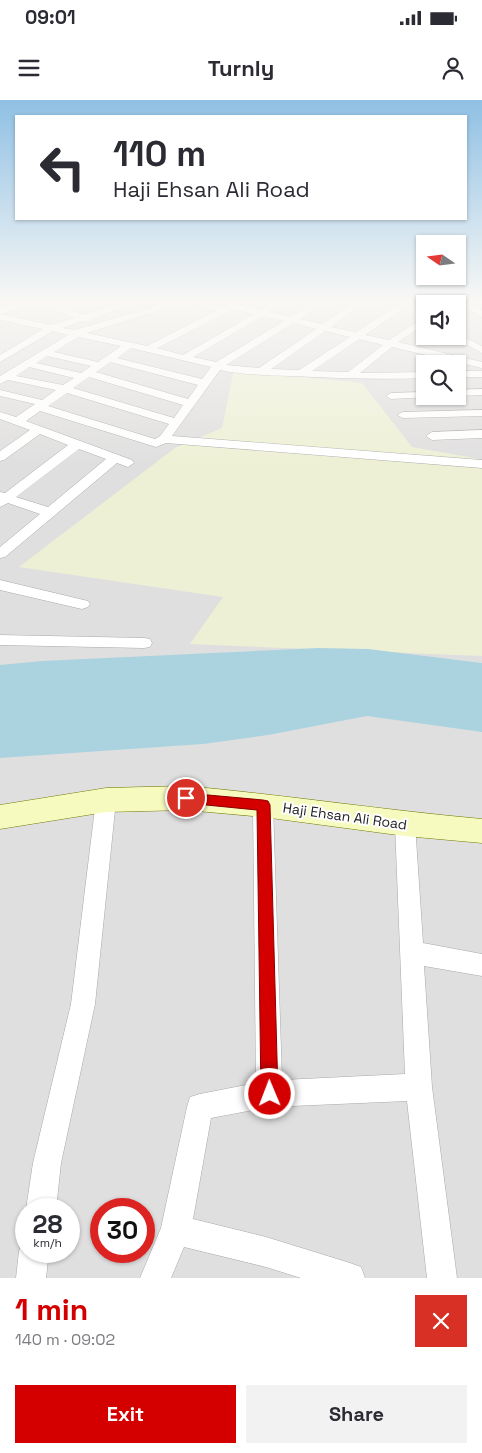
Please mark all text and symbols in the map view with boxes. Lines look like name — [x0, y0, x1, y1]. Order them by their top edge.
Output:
text: 09:01 — [25, 5, 76, 30]
icon: menu — [15, 54, 43, 82]
text: Turnly — [208, 54, 274, 82]
icon: person — [439, 54, 467, 82]
text: 110 m — [113, 132, 206, 176]
icon: left — [30, 135, 95, 200]
text: Haji Ehsan Ali Road — [113, 175, 310, 203]
north arrow — [416, 235, 466, 285]
map controls — [416, 235, 466, 405]
button: sound — [416, 295, 466, 345]
button: search — [416, 355, 466, 405]
pin — [165, 777, 207, 819]
icon: arrive — [172, 784, 200, 812]
street label: Haji Ehsan Ali Road — [282, 798, 408, 834]
position arrow — [243, 1067, 295, 1119]
speed limit sign: 30 — [90, 1198, 155, 1263]
text: 28 — [33, 1208, 62, 1240]
text: km/h — [33, 1235, 62, 1251]
text: 1 min — [15, 1290, 88, 1329]
button: close — [415, 1295, 467, 1347]
text: 140 m · 09:02 — [15, 1329, 115, 1350]
button: Exit — [15, 1385, 236, 1443]
button: Share — [246, 1385, 467, 1443]

